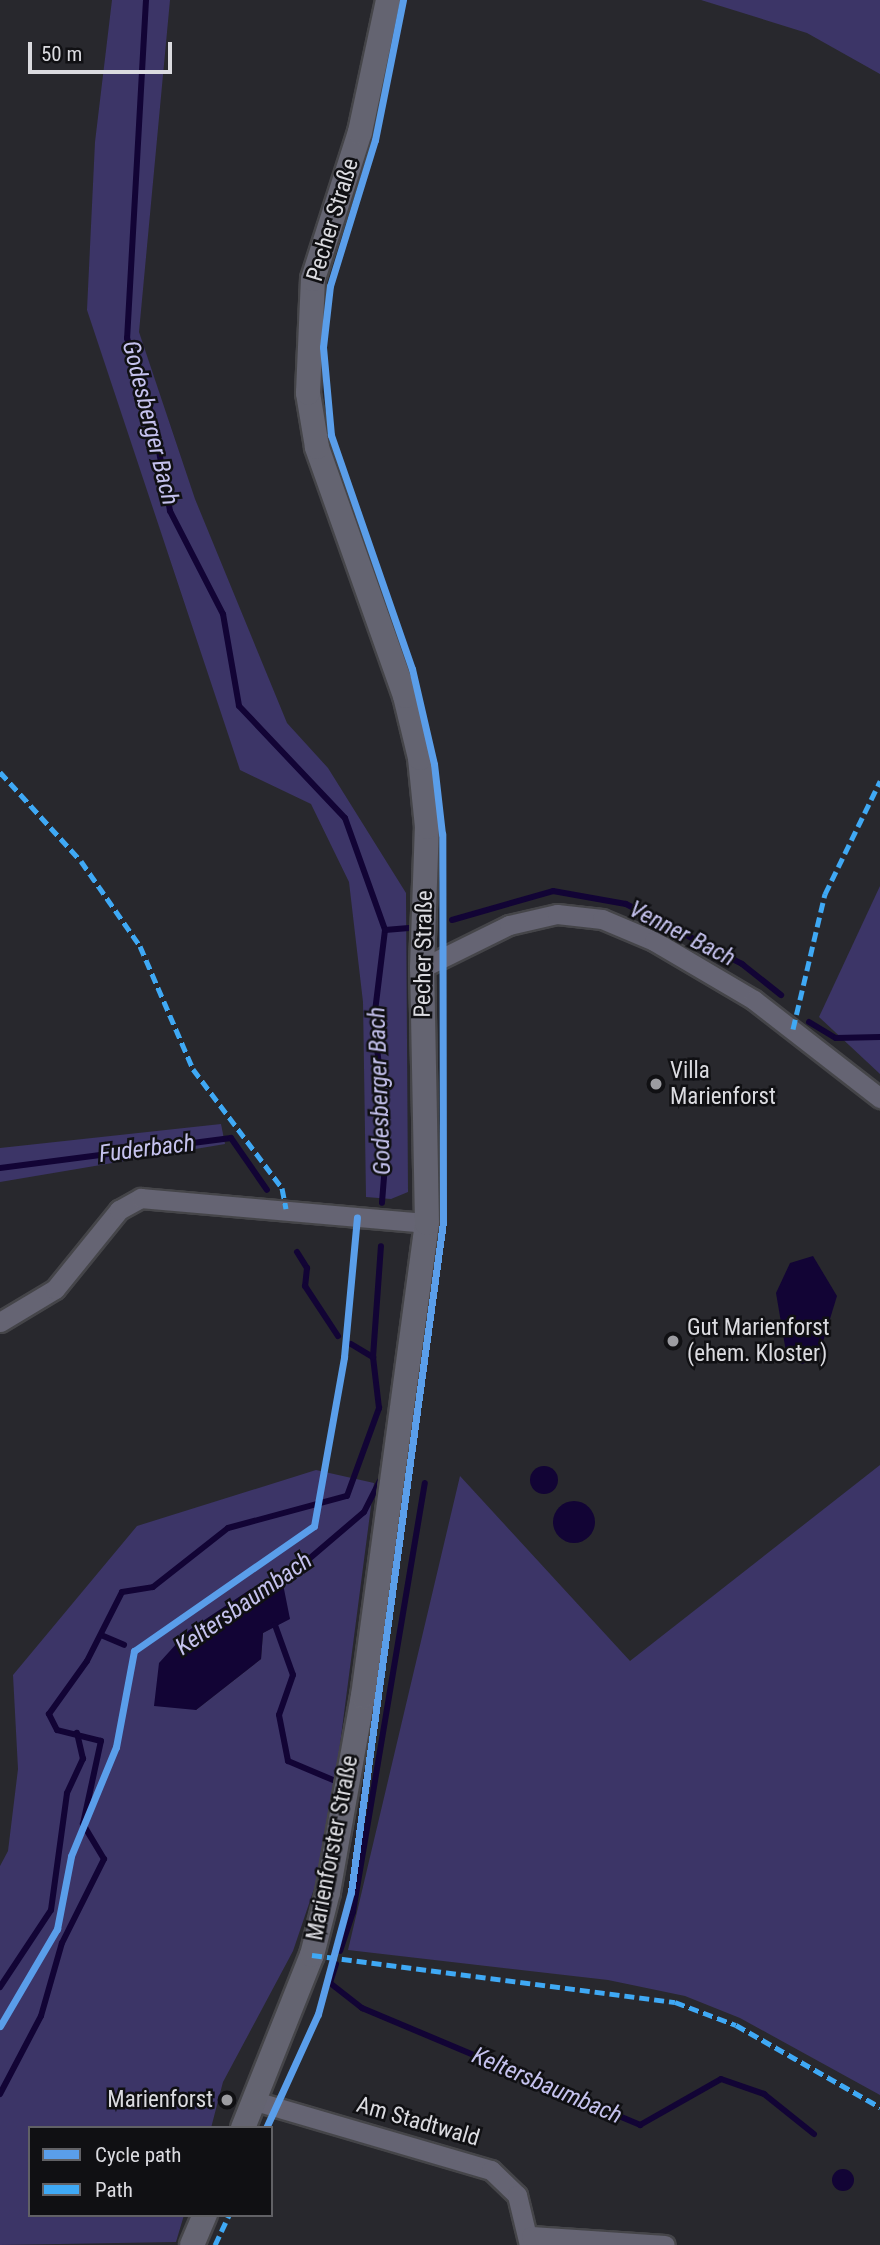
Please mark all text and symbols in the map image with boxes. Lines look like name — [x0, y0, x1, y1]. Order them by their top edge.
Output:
scale bar — [32, 28, 175, 72]
text: 50 m — [41, 42, 82, 66]
street label: Pecher Straße — [301, 155, 365, 285]
water label: Godesberger Bach — [116, 338, 184, 508]
street label: Pecher Straße — [409, 890, 439, 1018]
water label: Venner Bach — [624, 895, 740, 973]
water label: Godesberger Bach — [363, 1006, 397, 1176]
place label: Villa Marienforst — [670, 1057, 776, 1111]
marker: Villa Marienforst — [648, 1076, 664, 1092]
water label: Fuderbach — [97, 1129, 197, 1169]
place label: Gut Marienforst (ehem. Kloster) — [687, 1314, 830, 1368]
marker: Gut Marienforst (ehem. Kloster) — [665, 1333, 681, 1349]
water label: Keltersbaumbach — [170, 1546, 318, 1662]
street label: Marienforster Straße — [302, 1753, 364, 1943]
water label: Keltersbaumbach — [468, 2041, 626, 2131]
place label: Marienforst — [107, 2086, 213, 2114]
street label: Am Stadtwald — [353, 2091, 483, 2153]
marker: Marienforst — [219, 2092, 235, 2108]
legend — [28, 2126, 273, 2217]
text: Cycle path — [95, 2143, 181, 2167]
text: Path — [95, 2178, 133, 2202]

